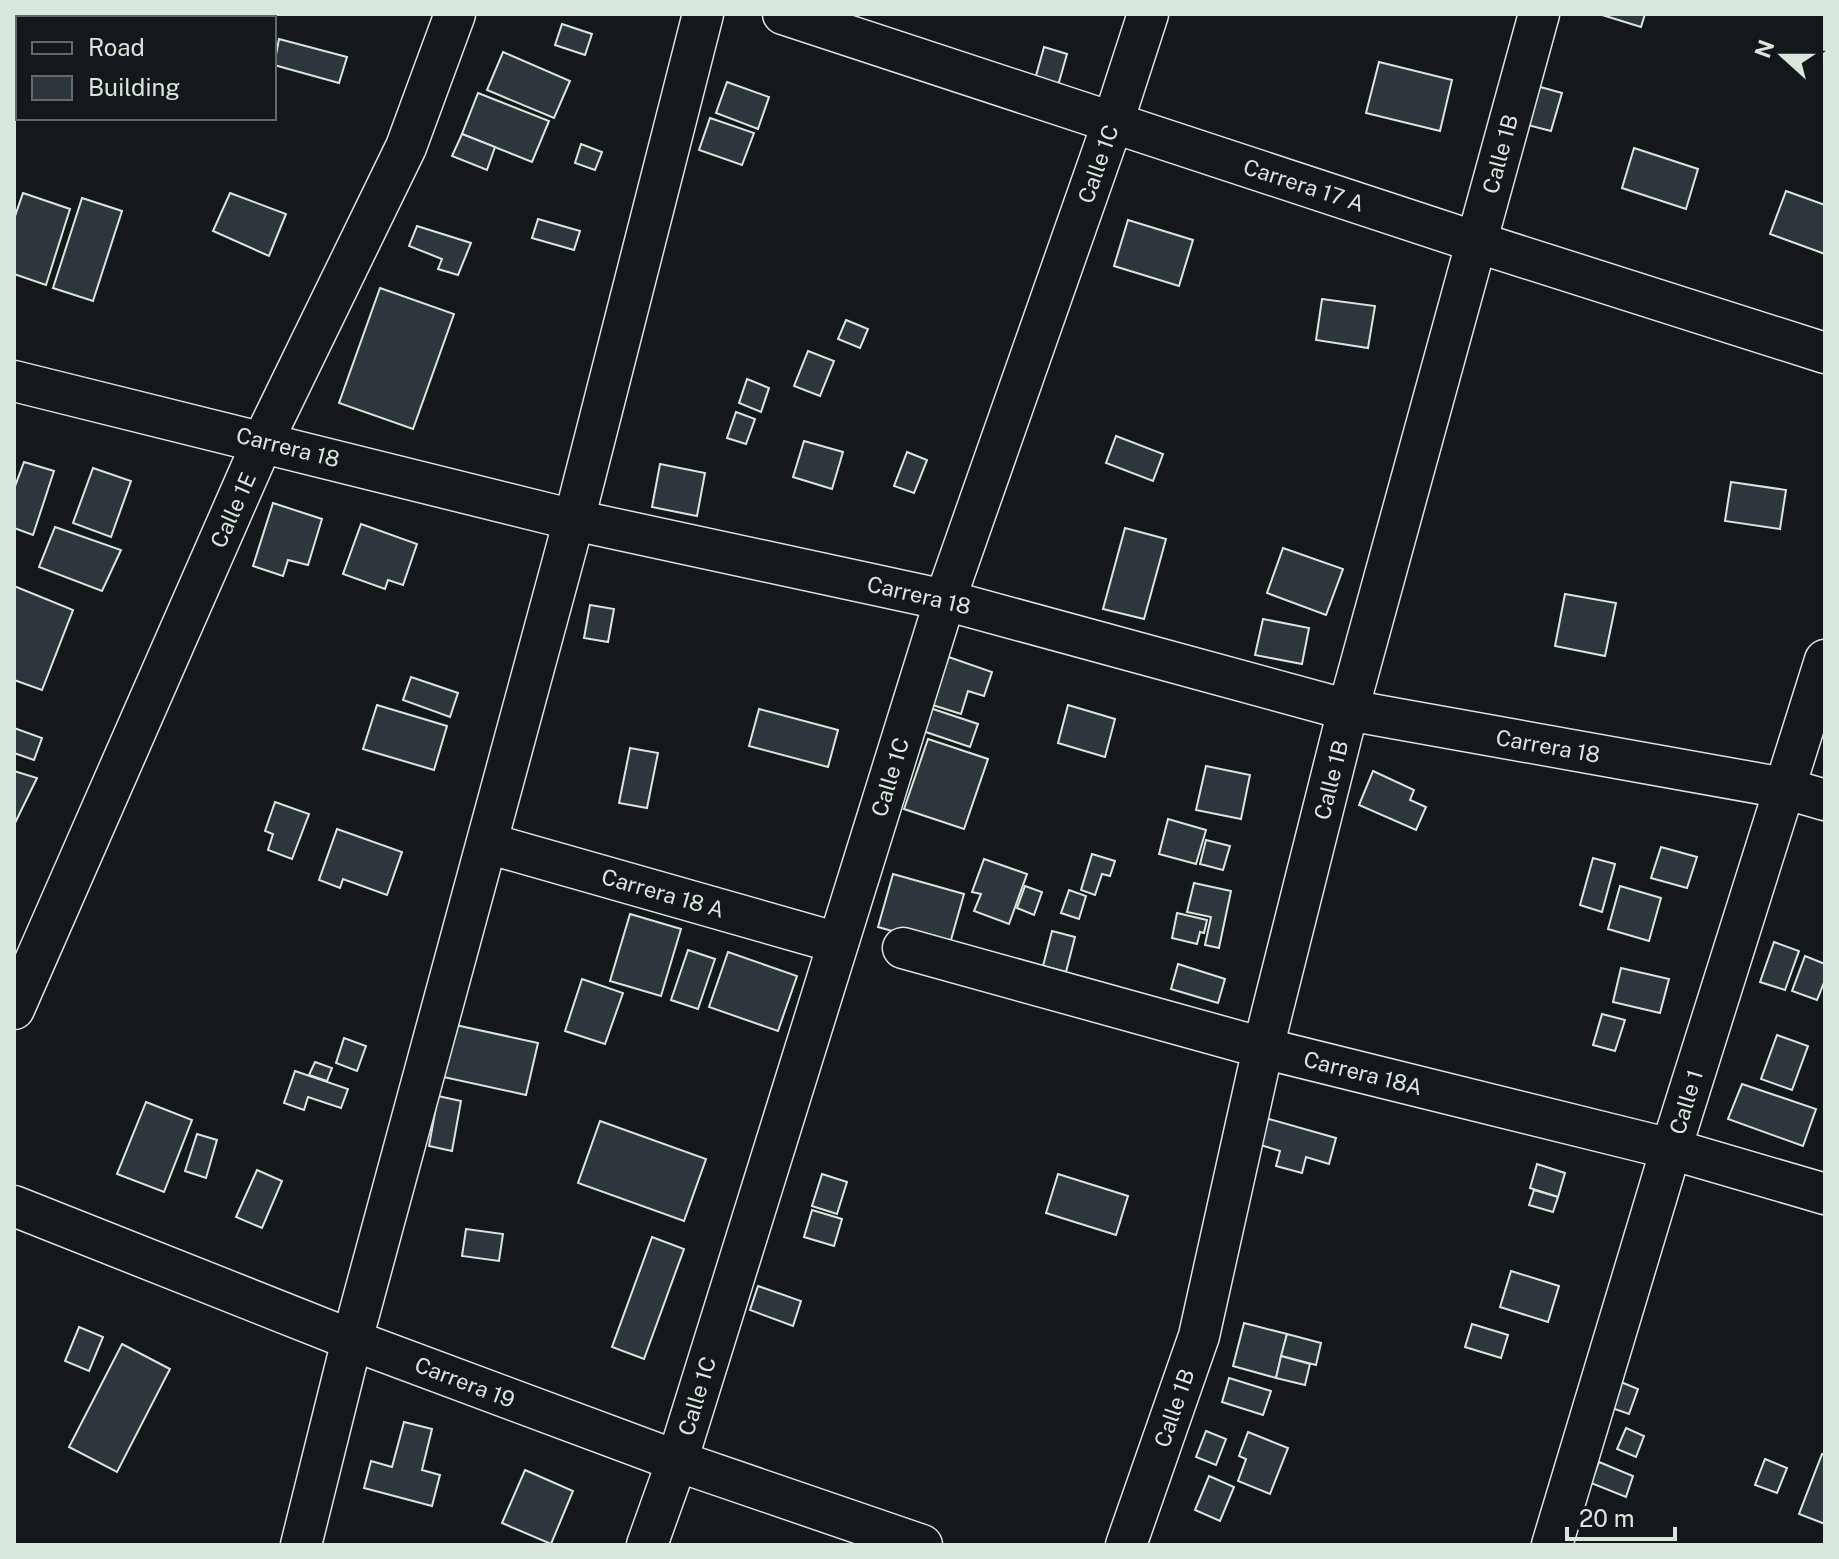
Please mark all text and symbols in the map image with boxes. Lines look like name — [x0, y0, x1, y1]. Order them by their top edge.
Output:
legend — [16, 16, 276, 120]
north arrow — [1743, 16, 1823, 96]
text: Road — [88, 33, 145, 61]
text: N — [1749, 36, 1780, 62]
text: Building — [88, 73, 180, 101]
street label: Calle 1B — [1477, 112, 1523, 196]
street label: Calle 1C — [1072, 121, 1124, 207]
street label: Carrera 17 A — [1240, 153, 1368, 217]
street label: Carrera 18 — [234, 422, 342, 472]
street label: Calle 1E — [205, 468, 261, 552]
street label: Carrera 18 — [865, 570, 973, 620]
street label: Carrera 18 — [1494, 724, 1602, 768]
street label: Calle 1C — [866, 734, 914, 820]
street label: Calle 1B — [1309, 738, 1353, 822]
street label: Carrera 18 A — [599, 863, 727, 923]
street label: Carrera 18A — [1301, 1046, 1425, 1100]
street label: Calle 1 — [1664, 1067, 1708, 1137]
street label: Carrera 19 — [411, 1351, 519, 1413]
street label: Calle 1C — [673, 1353, 721, 1439]
street label: Calle 1B — [1149, 1365, 1199, 1451]
scale bar — [1567, 1491, 1675, 1541]
text: 20 m — [1579, 1504, 1635, 1532]

